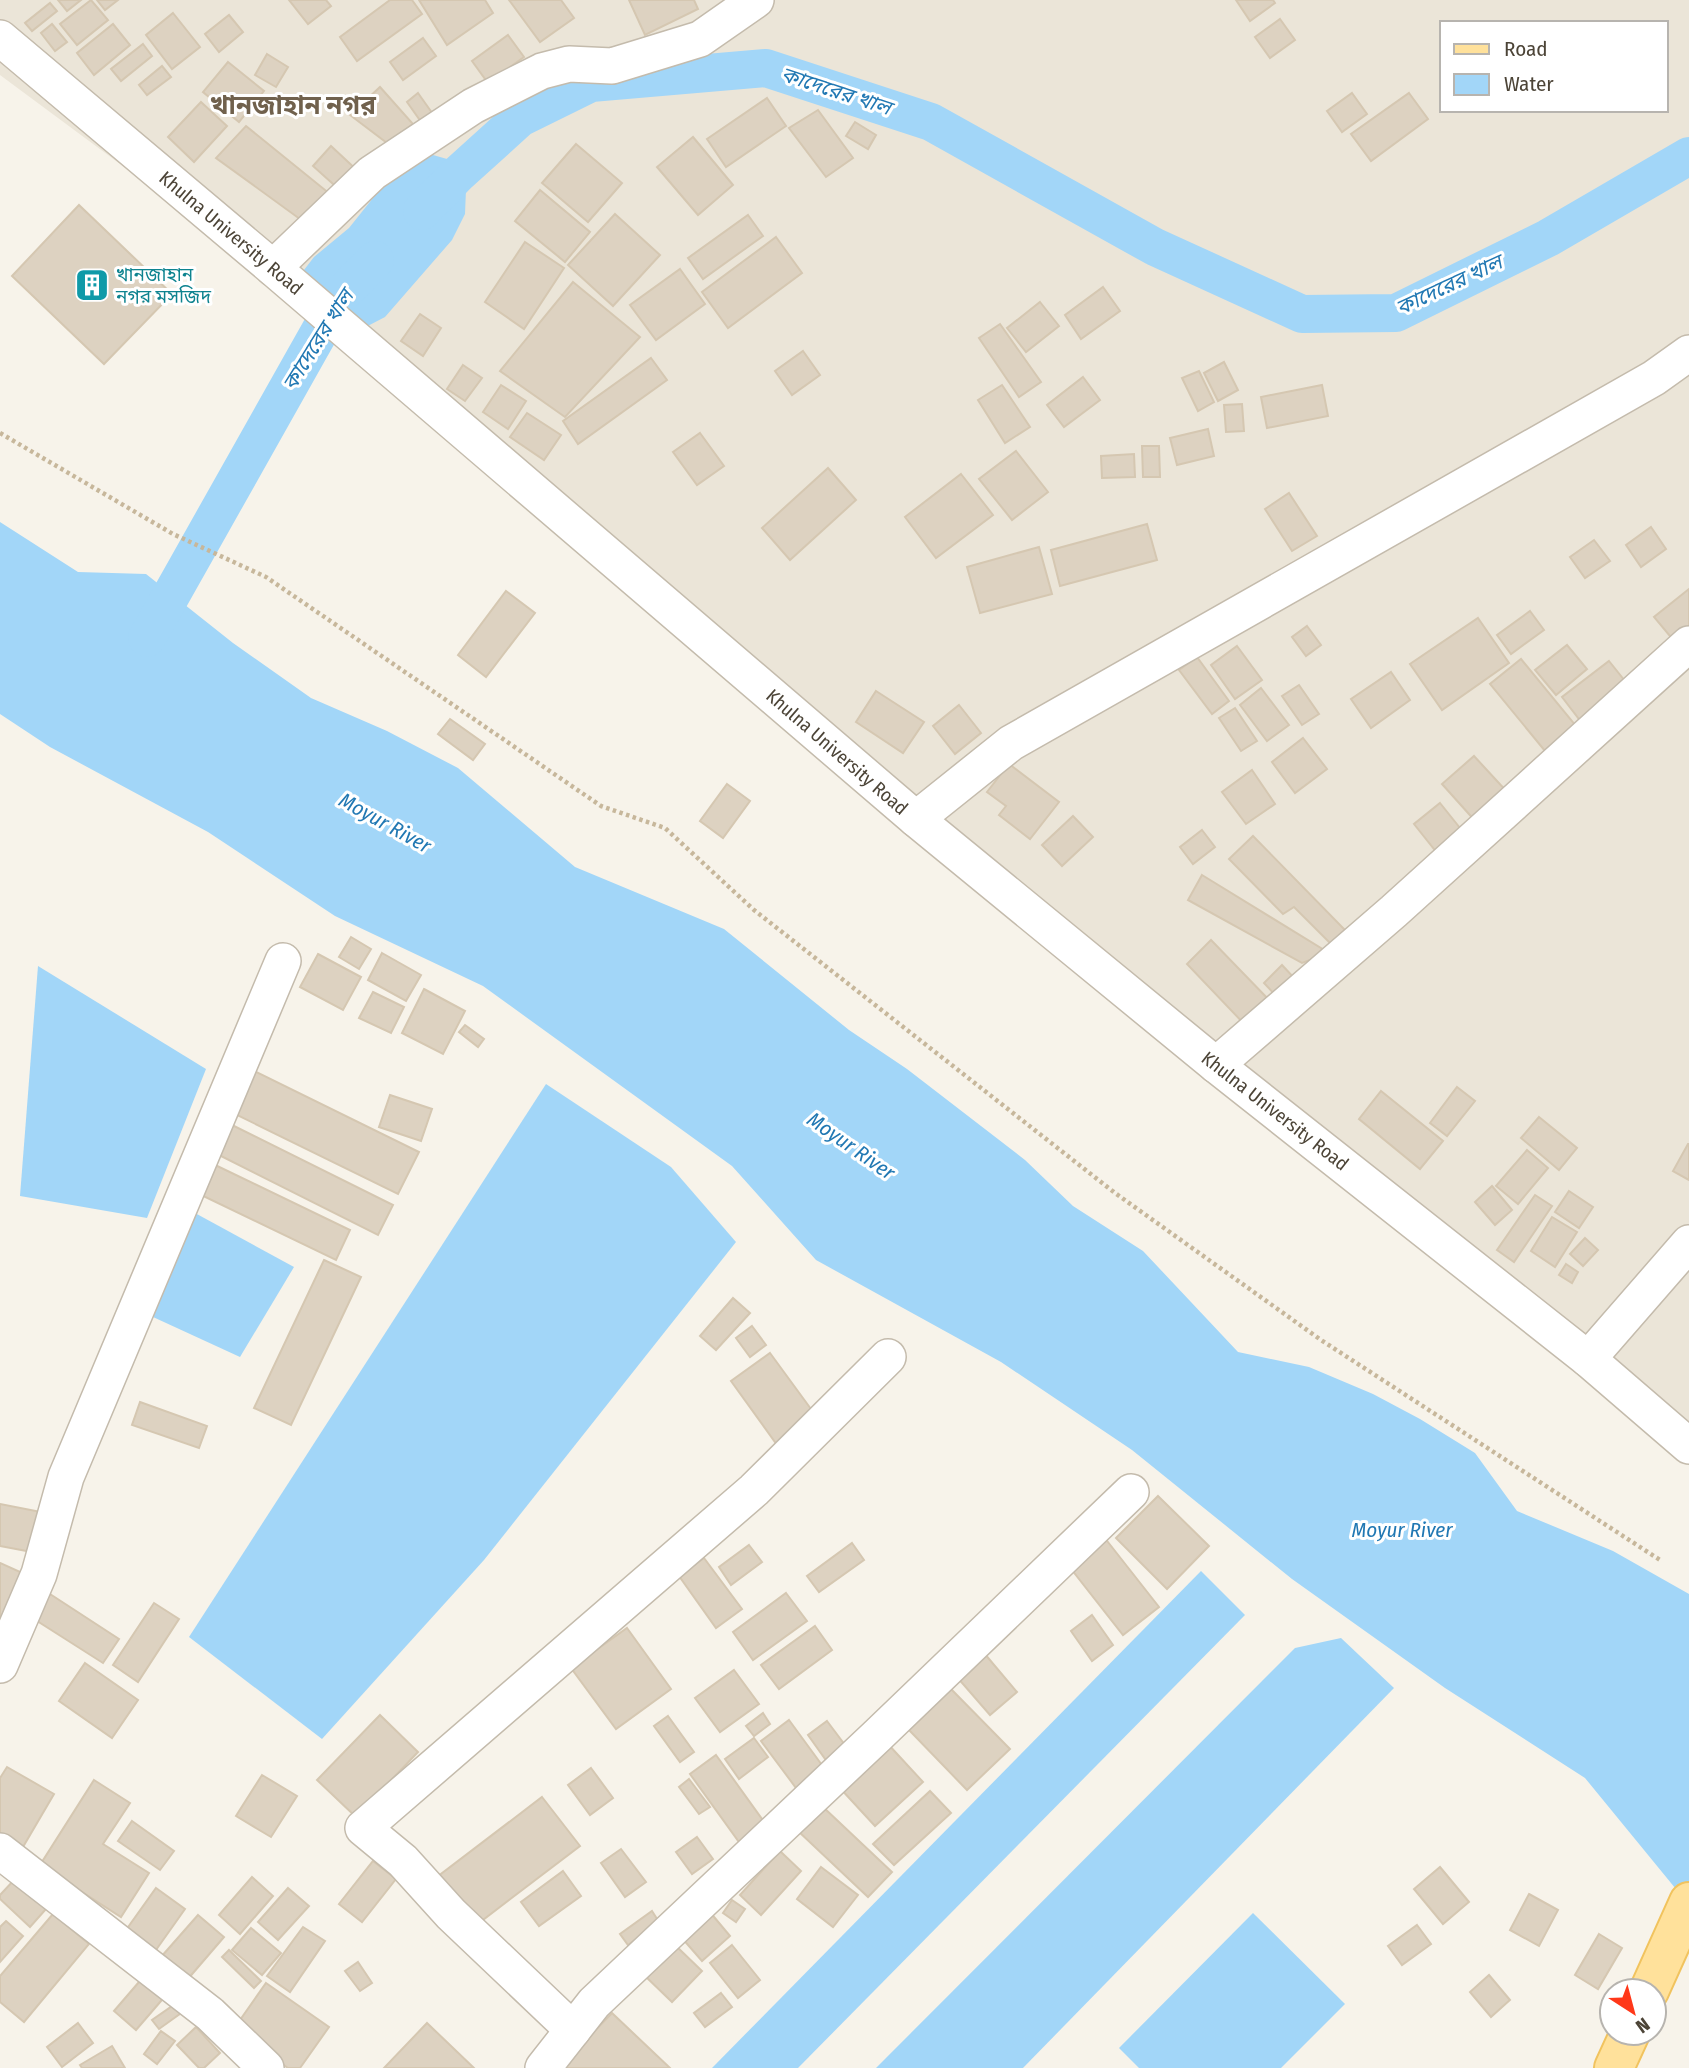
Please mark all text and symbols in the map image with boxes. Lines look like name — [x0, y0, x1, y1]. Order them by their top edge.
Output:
legend — [1440, 21, 1668, 112]
text: Road — [1504, 36, 1548, 62]
water label: কাদেরের খাল — [778, 61, 898, 122]
text: Water — [1504, 71, 1554, 97]
district label: খানজাহান নগর — [210, 90, 376, 121]
street label: Khulna University Road — [155, 166, 307, 300]
water label: কাদেরের খাল — [1392, 248, 1509, 321]
place label: খানজাহান নগর মসজিদ — [115, 263, 211, 308]
building icon: খানজাহান নগর মসজিদ — [73, 266, 111, 304]
water label: কাদেরের খাল — [277, 282, 361, 395]
street label: Khulna University Road — [761, 684, 913, 820]
water label: Moyur River — [334, 787, 436, 859]
street label: Khulna University Road — [1197, 1046, 1353, 1176]
water label: Moyur River — [802, 1106, 901, 1186]
water label: Moyur River — [1351, 1517, 1453, 1543]
north arrow — [1598, 1977, 1668, 2047]
text: N — [1631, 2013, 1654, 2038]

